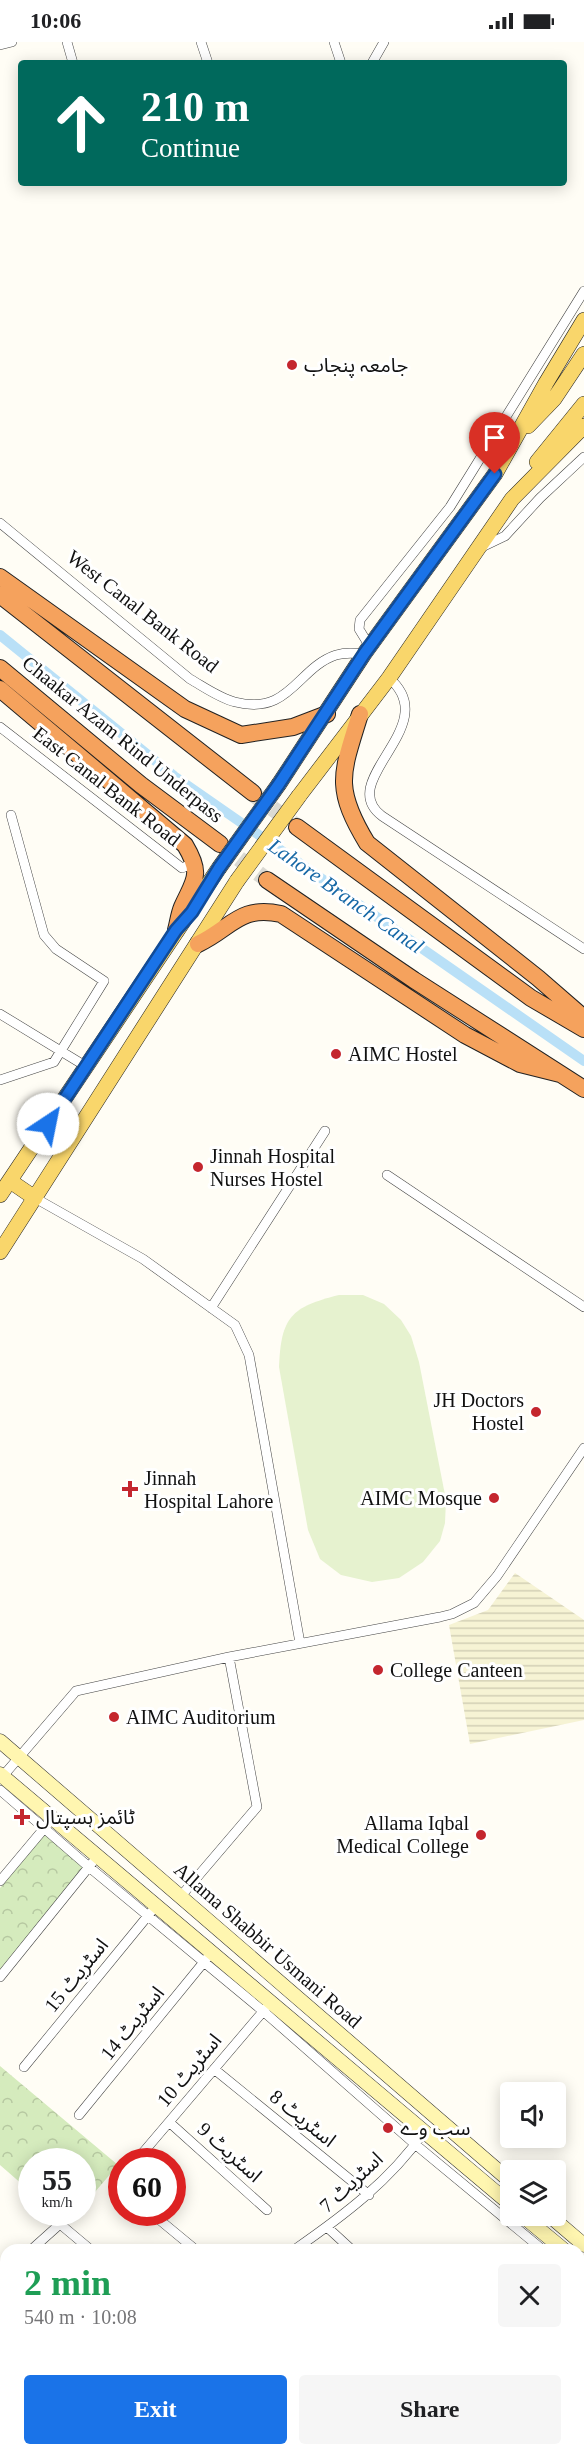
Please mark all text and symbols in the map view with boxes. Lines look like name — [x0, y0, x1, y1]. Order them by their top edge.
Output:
text: 10:06 — [30, 8, 81, 33]
icon: ahead — [42, 84, 120, 162]
text: 210 m — [141, 84, 250, 130]
text: Continue — [141, 133, 240, 163]
place label: جامعہ پنجاب — [304, 354, 408, 378]
marker: جامعہ پنجاب — [285, 358, 299, 372]
pin — [469, 412, 520, 474]
icon: arrive — [478, 421, 511, 454]
street label: West Canal Bank Road — [63, 545, 223, 677]
street label: Chaakar Azam Rind Underpass — [18, 651, 228, 828]
street label: East Canal Bank Road — [29, 722, 185, 850]
water label: Lahore Branch Canal — [263, 833, 428, 959]
place label: AIMC Hostel — [348, 1043, 458, 1065]
marker: AIMC Hostel — [329, 1047, 343, 1061]
position arrow — [16, 1092, 80, 1156]
place label: Jinnah Hospital Nurses Hostel — [210, 1145, 335, 1190]
marker: Jinnah Hospital Nurses Hostel — [191, 1160, 205, 1174]
place label: JH Doctors Hostel — [433, 1389, 524, 1434]
marker: JH Doctors Hostel — [529, 1405, 543, 1419]
place label: Jinnah Hospital Lahore — [144, 1467, 274, 1513]
marker: Jinnah Hospital Lahore — [121, 1480, 139, 1498]
place label: AIMC Mosque — [360, 1487, 482, 1510]
marker: AIMC Mosque — [487, 1491, 501, 1505]
place label: College Canteen — [390, 1659, 523, 1682]
marker: College Canteen — [371, 1663, 385, 1677]
place label: AIMC Auditorium — [126, 1706, 276, 1728]
marker: AIMC Auditorium — [107, 1710, 121, 1724]
place label: ٹائمز ہسپتال — [36, 1806, 135, 1830]
marker: ٹائمز ہسپتال — [13, 1808, 31, 1826]
place label: Allama Iqbal Medical College — [336, 1812, 469, 1858]
marker: Allama Iqbal Medical College — [474, 1828, 488, 1842]
street label: Allama Shabbir Usmani Road — [170, 1858, 366, 2032]
street label: اسٹریٹ 15 — [40, 1934, 113, 2017]
street label: اسٹریٹ 14 — [96, 1982, 169, 2065]
street label: اسٹریٹ 10 — [152, 2029, 226, 2111]
map controls — [500, 2082, 566, 2226]
button: sound — [500, 2082, 566, 2148]
street label: اسٹریٹ 8 — [265, 2085, 340, 2152]
place label: سب وے — [400, 2117, 470, 2140]
street label: اسٹریٹ 9 — [193, 2118, 266, 2187]
marker: سب وے — [381, 2121, 395, 2135]
street label: اسٹریٹ 7 — [315, 2147, 388, 2217]
speed limit sign: 60 — [108, 2148, 186, 2226]
button: layers — [500, 2160, 566, 2226]
text: 55 — [42, 2163, 72, 2196]
text: km/h — [42, 2194, 72, 2210]
text: 2 min — [24, 2263, 111, 2303]
button: close — [498, 2264, 561, 2327]
text: 540 m · 10:08 — [24, 2306, 137, 2328]
button: Exit — [24, 2375, 287, 2444]
button: Share — [299, 2375, 561, 2444]

